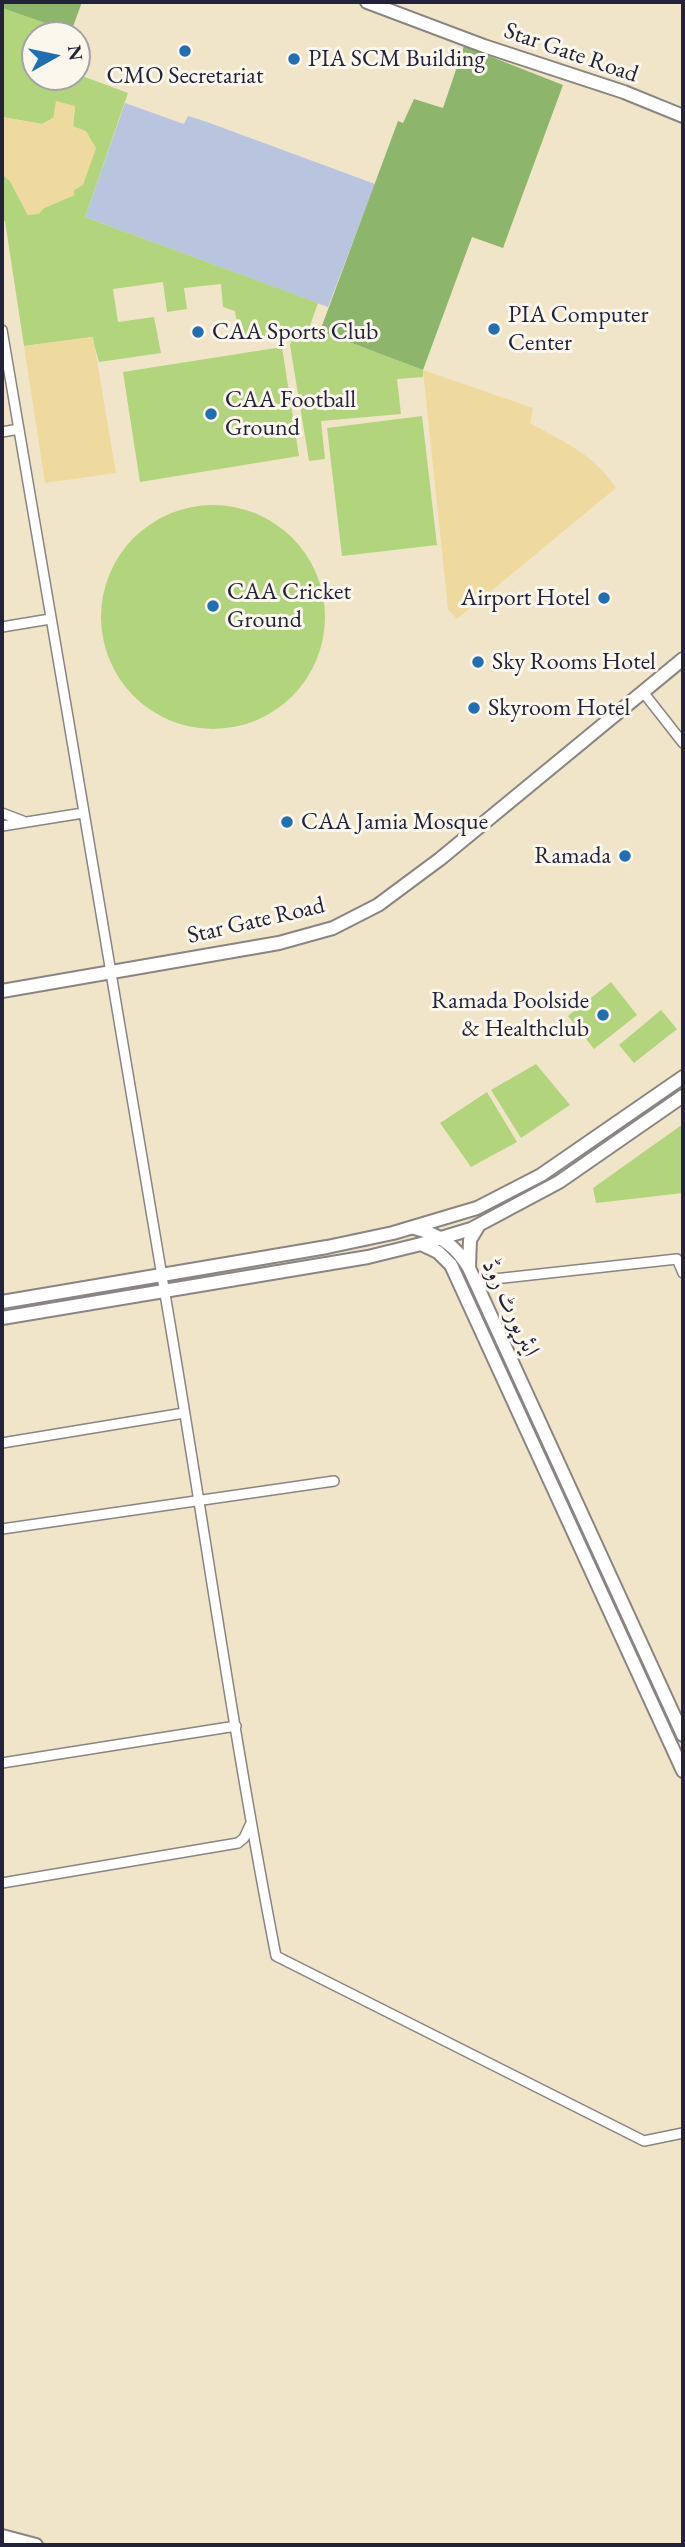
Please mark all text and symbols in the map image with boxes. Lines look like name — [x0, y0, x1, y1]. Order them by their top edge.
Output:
street label: Star Gate Road — [500, 17, 642, 89]
north arrow — [21, 21, 91, 91]
text: N — [62, 43, 89, 62]
marker: CMO Secretariat — [177, 43, 193, 59]
place label: PIA SCM Building — [308, 45, 485, 73]
marker: PIA SCM Building — [286, 51, 302, 67]
place label: CMO Secretariat — [107, 62, 263, 90]
place label: PIA Computer Center — [508, 301, 648, 357]
place label: CAA Sports Club — [212, 318, 378, 346]
marker: PIA Computer Center — [486, 321, 502, 337]
marker: CAA Sports Club — [190, 324, 206, 340]
place label: CAA Football Ground — [225, 386, 356, 442]
marker: CAA Football Ground — [203, 406, 219, 422]
place label: CAA Cricket Ground — [227, 578, 351, 634]
place label: Airport Hotel — [461, 584, 590, 612]
marker: Airport Hotel — [596, 590, 612, 606]
marker: CAA Cricket Ground — [205, 598, 221, 614]
place label: Sky Rooms Hotel — [492, 648, 656, 676]
marker: Sky Rooms Hotel — [470, 654, 486, 670]
place label: Skyroom Hotel — [488, 694, 630, 722]
marker: Skyroom Hotel — [466, 700, 482, 716]
place label: CAA Jamia Mosque — [301, 808, 488, 836]
marker: CAA Jamia Mosque — [279, 814, 295, 830]
place label: Ramada — [534, 842, 611, 870]
marker: Ramada — [617, 848, 633, 864]
street label: Star Gate Road — [185, 891, 327, 951]
place label: Ramada Poolside & Healthclub — [431, 987, 589, 1043]
marker: Ramada Poolside & Healthclub — [595, 1007, 611, 1023]
street label: ایئرپورٹ روڈ — [475, 1255, 545, 1361]

